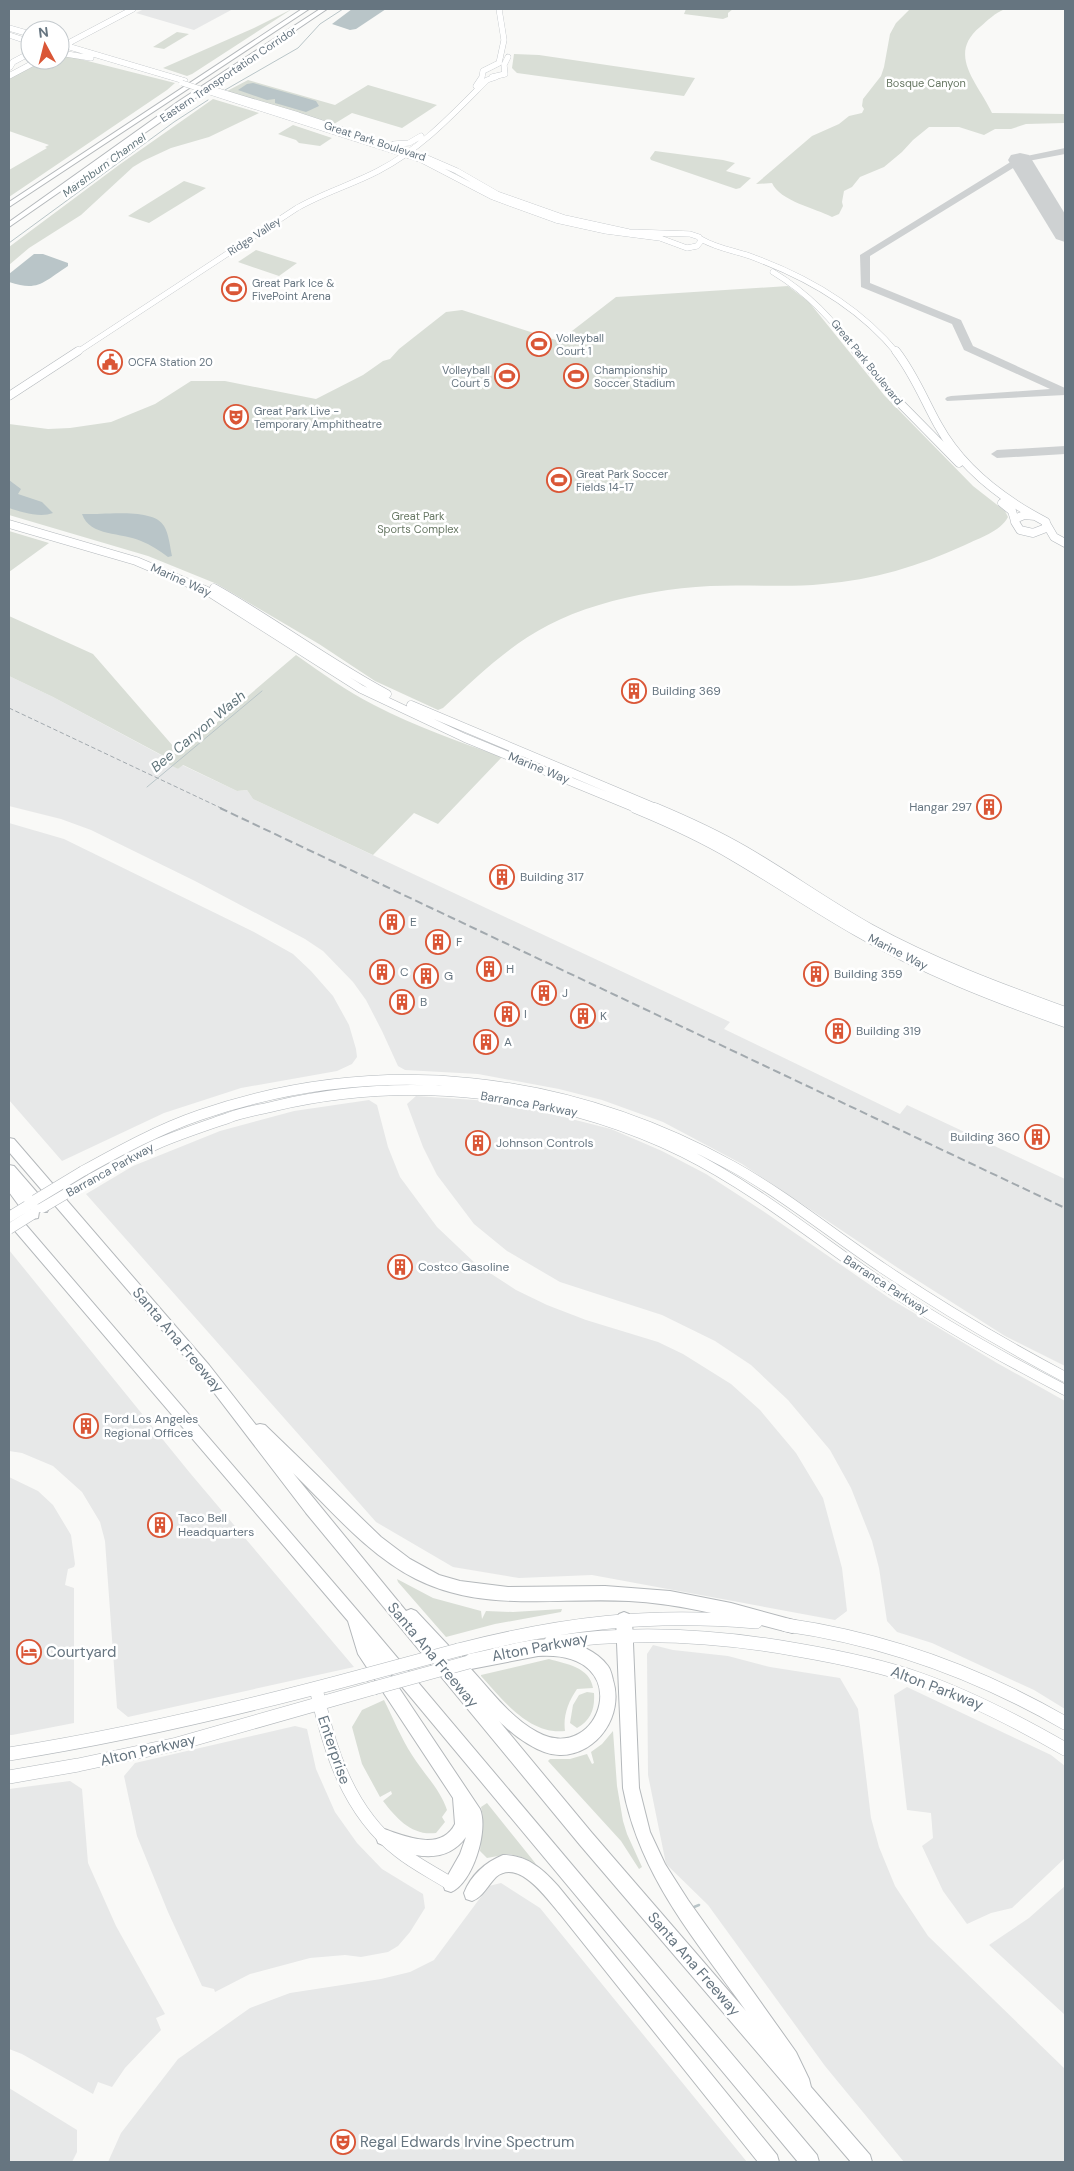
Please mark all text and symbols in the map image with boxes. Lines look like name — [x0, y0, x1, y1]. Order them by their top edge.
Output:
north arrow — [20, 20, 70, 70]
text: N — [37, 23, 50, 42]
street label: Eastern Transportation Corridor — [157, 23, 299, 125]
park label: Bosque Canyon — [886, 76, 966, 90]
street label: Great Park Boulevard — [322, 118, 428, 164]
water label: Marshburn Channel — [60, 130, 149, 200]
street label: Ridge Valley — [225, 214, 283, 258]
sports icon: Great Park Ice & FivePoint Arena — [221, 276, 247, 302]
place label: Great Park Ice & FivePoint Arena — [252, 276, 334, 303]
street label: Great Park Boulevard — [828, 316, 906, 408]
sports icon: Volleyball Court 1 — [526, 331, 552, 357]
place label: Volleyball Court 1 — [556, 331, 604, 358]
public building icon: OCFA Station 20 — [97, 349, 123, 375]
place label: OCFA Station 20 — [128, 355, 213, 369]
place label: Volleyball Court 5 — [442, 363, 490, 390]
sports icon: Volleyball Court 5 — [494, 363, 520, 389]
sports icon: Championship Soccer Stadium — [563, 363, 589, 389]
place label: Championship Soccer Stadium — [594, 363, 675, 390]
theatre icon: Great Park Live - Temporary Amphitheatre — [223, 404, 249, 430]
place label: Great Park Live - Temporary Amphitheatre — [254, 404, 382, 431]
sports icon: Great Park Soccer Fields 14-17 — [546, 467, 572, 493]
place label: Great Park Soccer Fields 14-17 — [576, 467, 668, 494]
park label: Great Park Sports Complex — [377, 509, 459, 536]
street label: Marine Way — [148, 559, 214, 601]
building icon: Building 369 — [621, 678, 647, 704]
place label: Building 369 — [652, 683, 721, 699]
water label: Bee Canyon Wash — [147, 686, 249, 776]
street label: Marine Way — [506, 748, 572, 788]
building icon: Hangar 297 — [976, 794, 1002, 820]
place label: Hangar 297 — [909, 799, 972, 815]
building icon: Building 317 — [489, 864, 515, 890]
place label: Building 317 — [520, 869, 584, 885]
building icon: E — [379, 909, 405, 935]
place label: E — [410, 914, 417, 930]
building icon: F — [425, 929, 451, 955]
street label: Marine Way — [865, 930, 931, 974]
place label: F — [456, 934, 463, 950]
building icon: H — [476, 956, 502, 982]
building icon: C — [369, 959, 395, 985]
place label: H — [506, 961, 514, 977]
building icon: Building 359 — [803, 961, 829, 987]
building icon: G — [413, 963, 439, 989]
place label: C — [400, 964, 409, 980]
place label: Building 359 — [834, 966, 902, 982]
place label: G — [444, 968, 453, 984]
building icon: J — [531, 980, 557, 1006]
place label: J — [562, 985, 568, 1001]
building icon: B — [389, 989, 415, 1015]
place label: B — [420, 994, 427, 1010]
building icon: I — [494, 1001, 520, 1027]
building icon: K — [570, 1003, 596, 1029]
place label: I — [524, 1006, 527, 1022]
place label: K — [600, 1008, 607, 1024]
building icon: Building 319 — [825, 1018, 851, 1044]
place label: Building 319 — [856, 1023, 921, 1039]
building icon: A — [473, 1029, 499, 1055]
place label: A — [504, 1034, 512, 1050]
street label: Barranca Parkway — [479, 1088, 579, 1120]
building icon: Building 360 — [1024, 1124, 1050, 1150]
place label: Building 360 — [950, 1129, 1020, 1145]
building icon: Johnson Controls — [465, 1130, 491, 1156]
place label: Johnson Controls — [496, 1135, 593, 1151]
street label: Barranca Parkway — [63, 1139, 157, 1201]
street label: Barranca Parkway — [840, 1252, 932, 1319]
building icon: Costco Gasoline — [387, 1254, 413, 1280]
place label: Costco Gasoline — [418, 1259, 509, 1275]
street label: Santa Ana Freeway — [128, 1283, 228, 1397]
place label: Ford Los Angeles Regional Offices — [104, 1411, 198, 1441]
building icon: Ford Los Angeles Regional Offices — [73, 1413, 99, 1439]
place label: Taco Bell Headquarters — [178, 1510, 254, 1540]
building icon: Taco Bell Headquarters — [147, 1512, 173, 1538]
street label: Santa Ana Freeway — [383, 1598, 483, 1712]
street label: Alton Parkway — [490, 1628, 590, 1666]
hotel icon: Courtyard — [16, 1639, 42, 1665]
place label: Courtyard — [46, 1642, 116, 1662]
street label: Alton Parkway — [888, 1661, 987, 1715]
street label: Enterprise — [313, 1713, 355, 1787]
street label: Alton Parkway — [98, 1729, 198, 1771]
street label: Santa Ana Freeway — [643, 1908, 745, 2021]
theatre icon: Regal Edwards Irvine Spectrum — [330, 2129, 356, 2155]
place label: Regal Edwards Irvine Spectrum — [360, 2132, 574, 2152]

